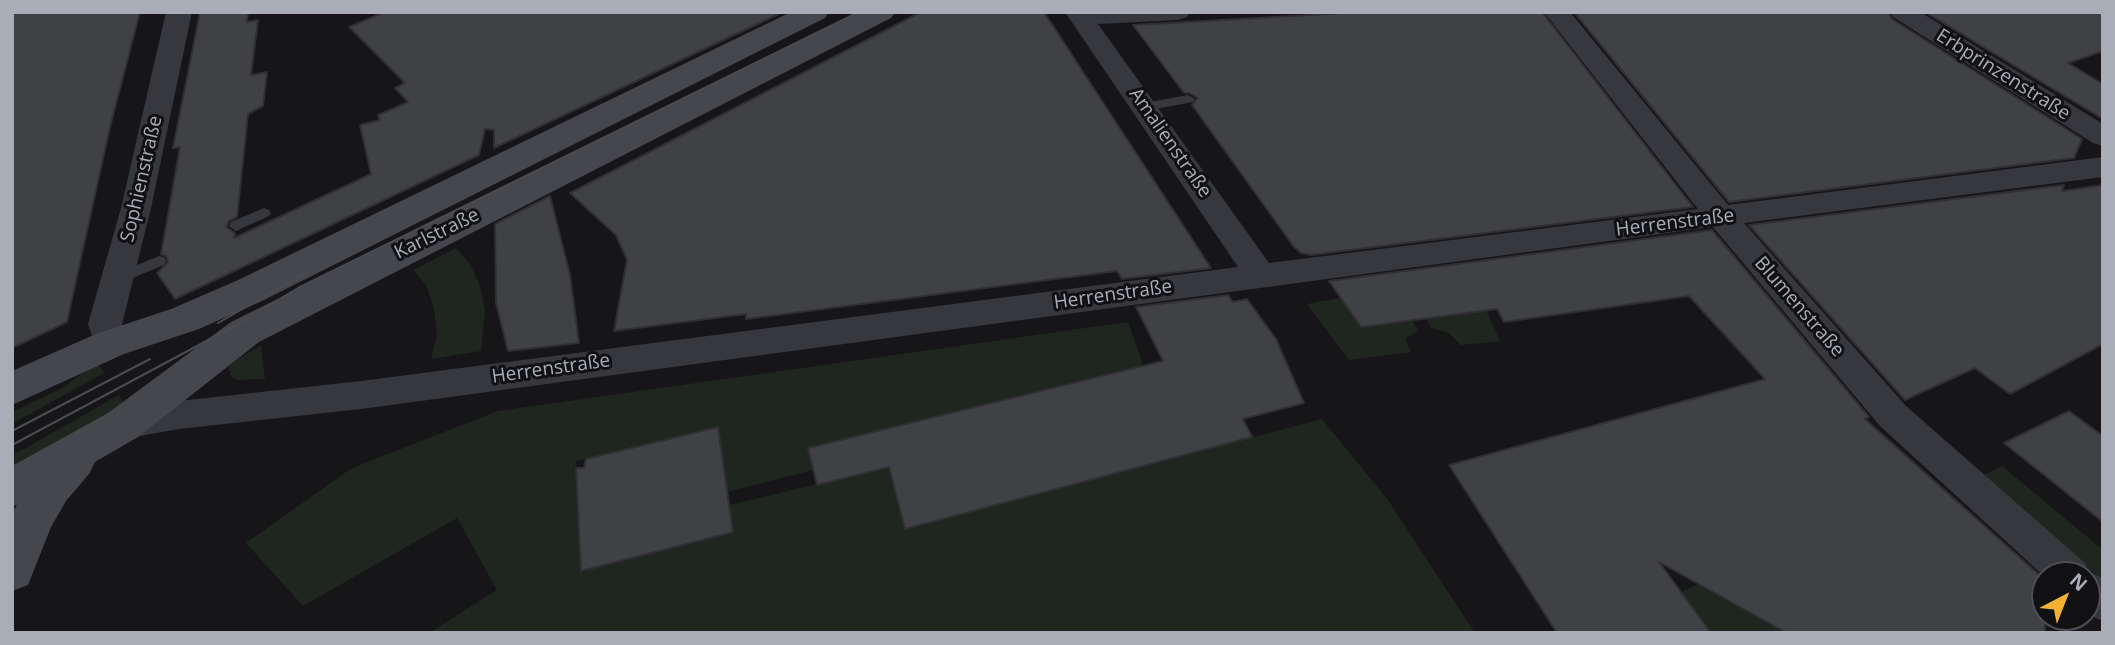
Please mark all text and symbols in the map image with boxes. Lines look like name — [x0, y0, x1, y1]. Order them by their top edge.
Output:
street label: Erbprinzenstraße — [1932, 25, 2074, 125]
street label: Amalienstraße — [1124, 84, 1216, 202]
street label: Sophienstraße — [116, 114, 168, 244]
street label: Karlstraße — [391, 204, 483, 264]
street label: Herrenstraße — [1614, 204, 1736, 242]
street label: Blumenstraße — [1749, 252, 1849, 362]
street label: Herrenstraße — [1052, 275, 1174, 315]
street label: Herrenstraße — [490, 349, 612, 389]
north arrow — [2031, 561, 2101, 631]
text: N — [2064, 567, 2093, 597]

